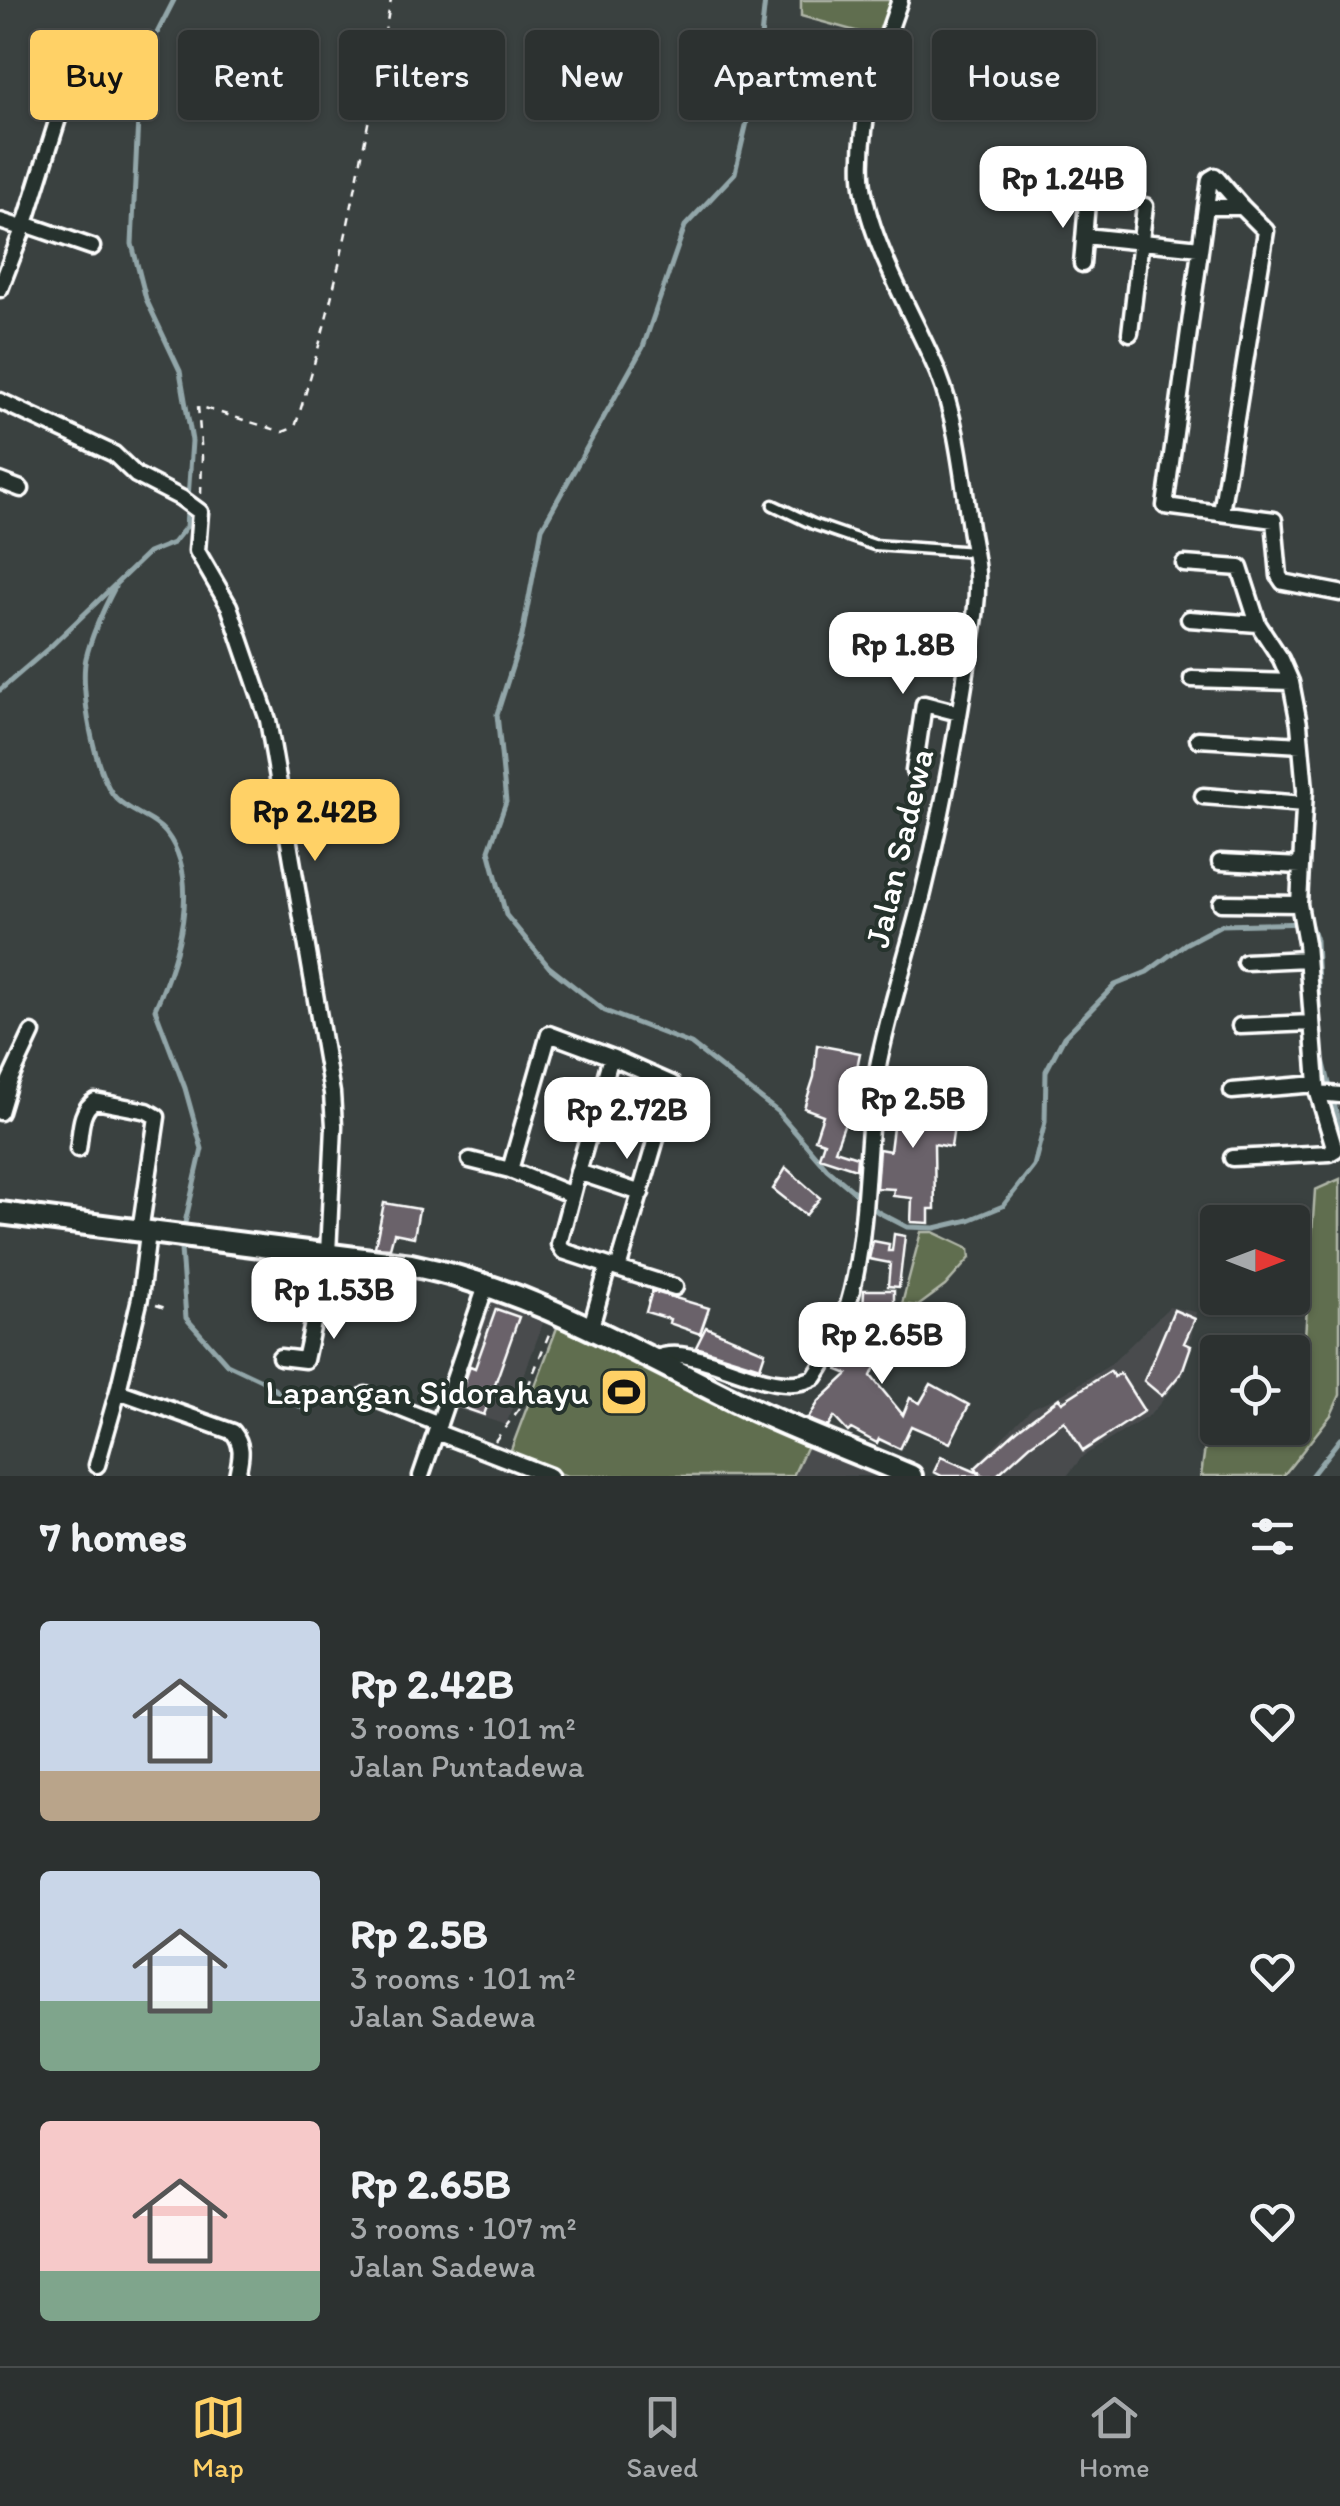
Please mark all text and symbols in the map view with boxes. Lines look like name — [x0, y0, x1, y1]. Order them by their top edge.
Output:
chip: Buy — [30, 30, 158, 120]
chip: Rent — [178, 30, 319, 120]
chip: Filters — [339, 30, 505, 120]
chip: New — [525, 30, 659, 120]
chip: Apartment — [679, 30, 912, 120]
chip: House — [932, 30, 1096, 120]
pin: Rp 1.24B — [960, 146, 1166, 231]
text: Rp 1.24B — [1002, 159, 1124, 197]
pin: Rp 1.8B — [811, 612, 995, 697]
text: Rp 1.8B — [851, 625, 955, 663]
street label: Jalan Sadewa — [856, 744, 942, 952]
pin: Rp 2.42B — [212, 779, 418, 864]
text: Rp 2.42B — [253, 792, 377, 830]
pin: Rp 2.5B — [821, 1066, 1005, 1151]
pin: Rp 2.72B — [524, 1077, 730, 1162]
text: Rp 2.5B — [860, 1079, 966, 1117]
text: Rp 2.72B — [566, 1090, 688, 1128]
north arrow — [1200, 1205, 1310, 1315]
map controls — [1200, 1205, 1310, 1445]
pin: Rp 1.53B — [231, 1257, 437, 1342]
text: Rp 1.53B — [273, 1270, 395, 1308]
pin: Rp 2.65B — [779, 1302, 985, 1387]
text: Rp 2.65B — [821, 1315, 943, 1353]
button: locate — [1200, 1335, 1310, 1445]
sports icon: Lapangan Sidorahayu — [598, 1366, 650, 1418]
place label: Lapangan Sidorahayu — [265, 1371, 589, 1413]
icon: filters — [1245, 1509, 1300, 1564]
text: 7 homes — [40, 1511, 187, 1562]
text: Rp 2.42B — [350, 1658, 514, 1709]
icon: home — [120, 1661, 240, 1781]
icon: heart — [1245, 1694, 1300, 1749]
text: 3 rooms · 101 m² — [350, 1709, 576, 1747]
text: Jalan Puntadewa — [350, 1747, 584, 1785]
text: Rp 2.5B — [350, 1908, 488, 1959]
icon: home — [120, 1911, 240, 2031]
icon: heart — [1245, 1944, 1300, 1999]
text: 3 rooms · 101 m² — [350, 1959, 576, 1997]
text: Jalan Sadewa — [350, 1997, 535, 2035]
text: Rp 2.65B — [350, 2158, 511, 2209]
icon: home — [120, 2161, 240, 2281]
icon: heart — [1245, 2194, 1300, 2249]
text: 3 rooms · 107 m² — [350, 2209, 577, 2247]
text: Jalan Sadewa — [350, 2247, 535, 2285]
tab: Map — [191, 2390, 246, 2484]
tab: Saved — [627, 2390, 698, 2484]
tab: Home — [1079, 2390, 1150, 2484]

